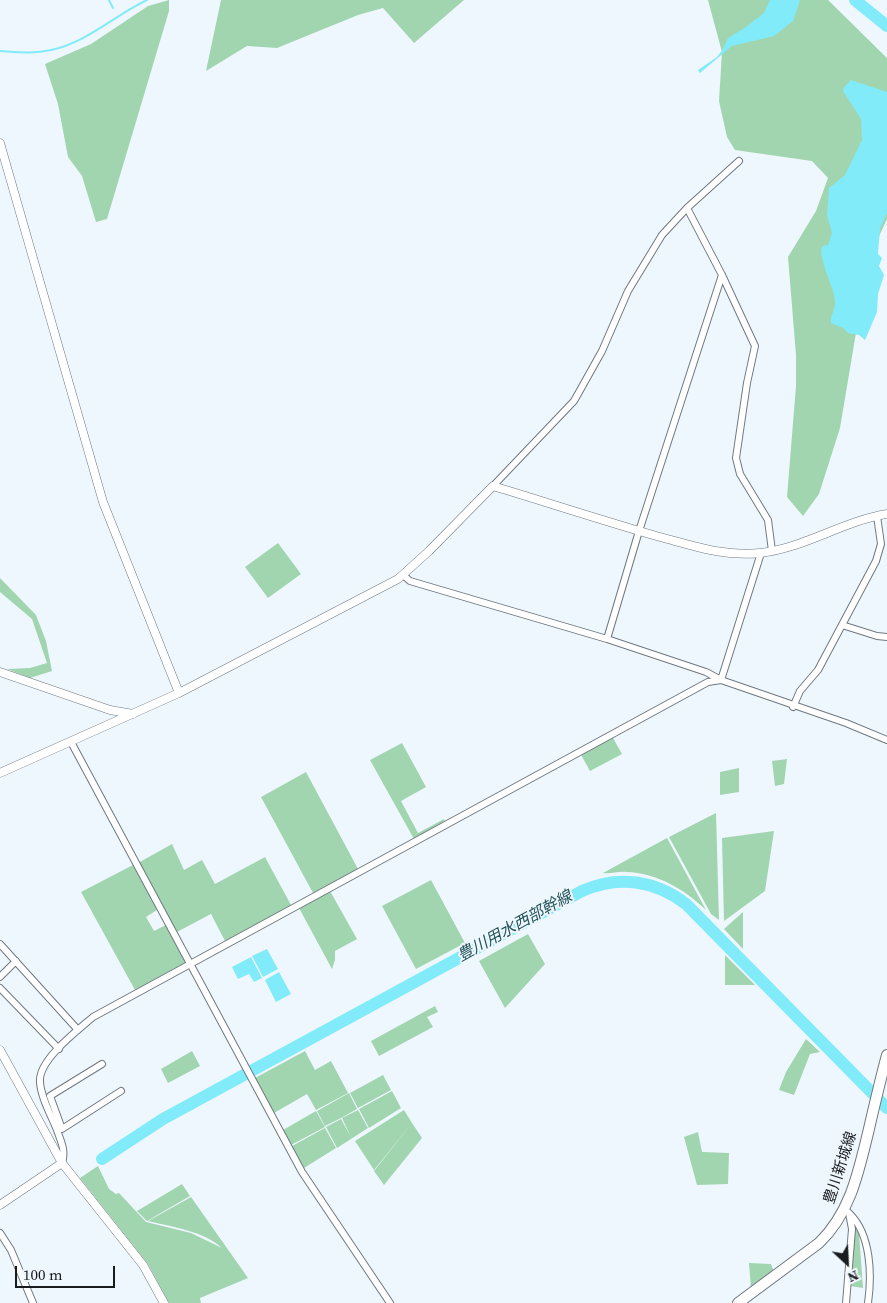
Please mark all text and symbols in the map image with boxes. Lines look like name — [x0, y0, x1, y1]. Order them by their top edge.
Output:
water label: 豊川用水西部幹線 — [454, 888, 576, 966]
street label: 豊川新城線 — [821, 1130, 861, 1206]
north arrow — [822, 1238, 872, 1288]
scale bar — [18, 1256, 118, 1288]
text: 100 m — [23, 1264, 63, 1285]
text: N — [844, 1265, 862, 1288]

